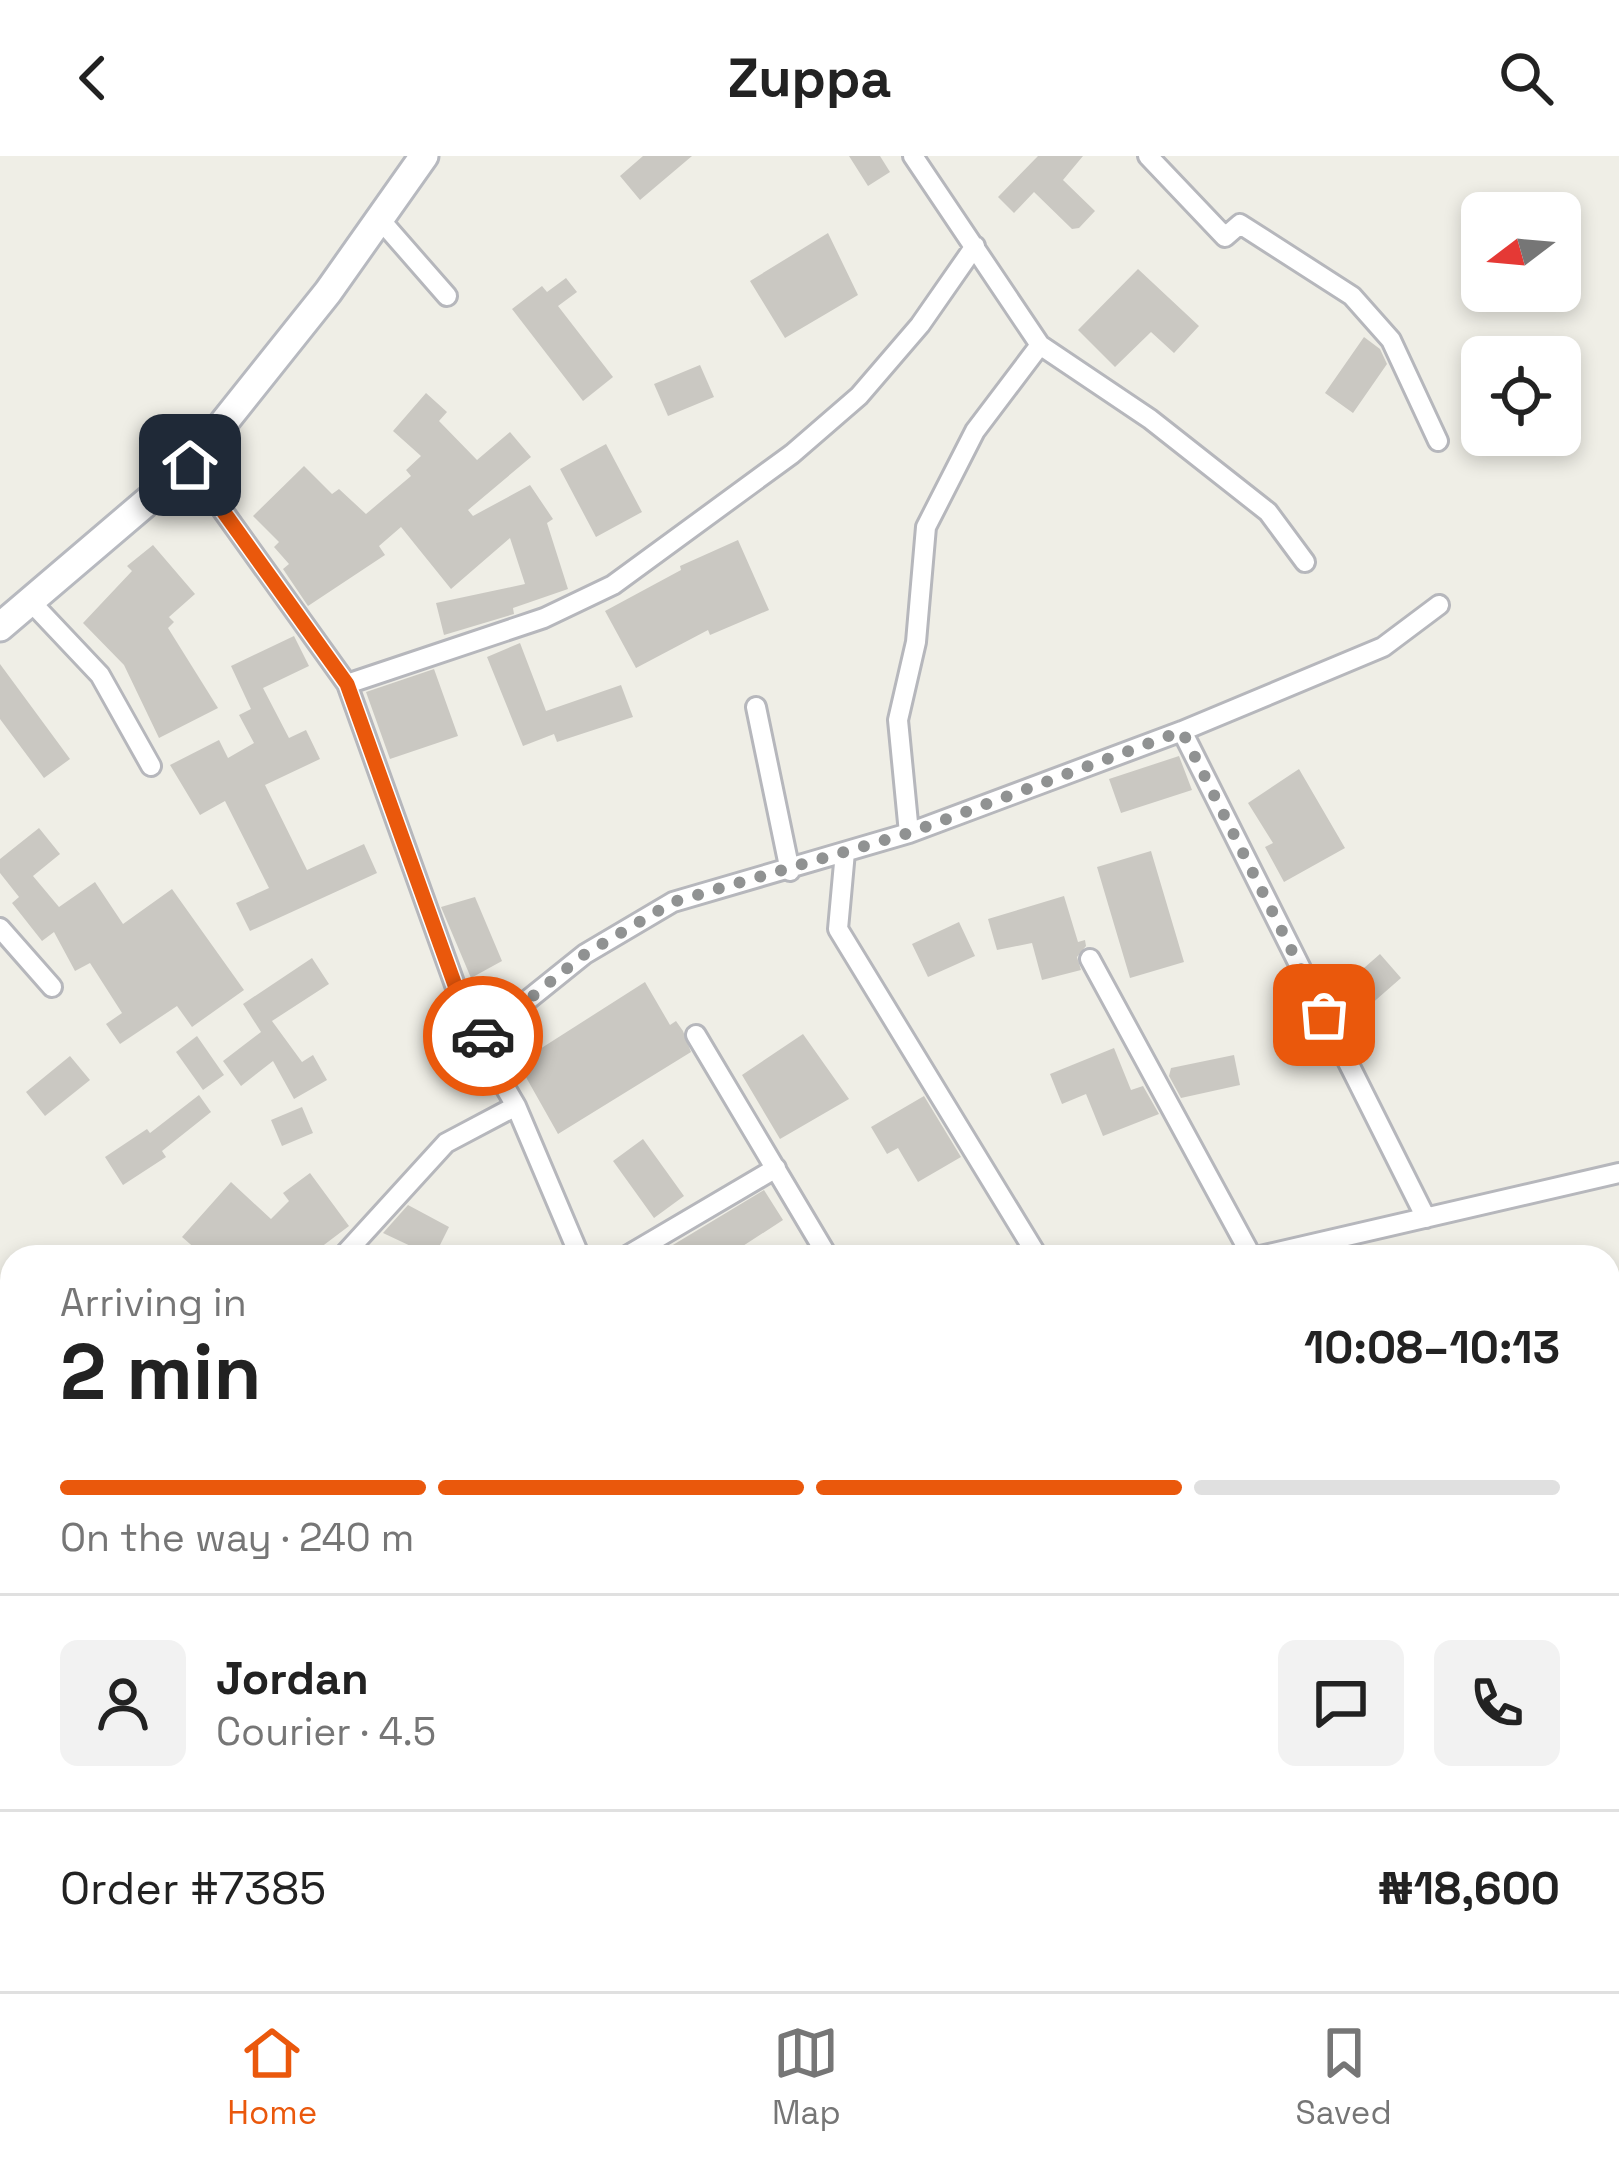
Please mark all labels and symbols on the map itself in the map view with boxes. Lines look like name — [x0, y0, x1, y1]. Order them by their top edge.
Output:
north arrow — [1461, 192, 1581, 312]
pin — [139, 414, 241, 516]
pin — [1273, 964, 1375, 1066]
courier — [423, 976, 543, 1096]

